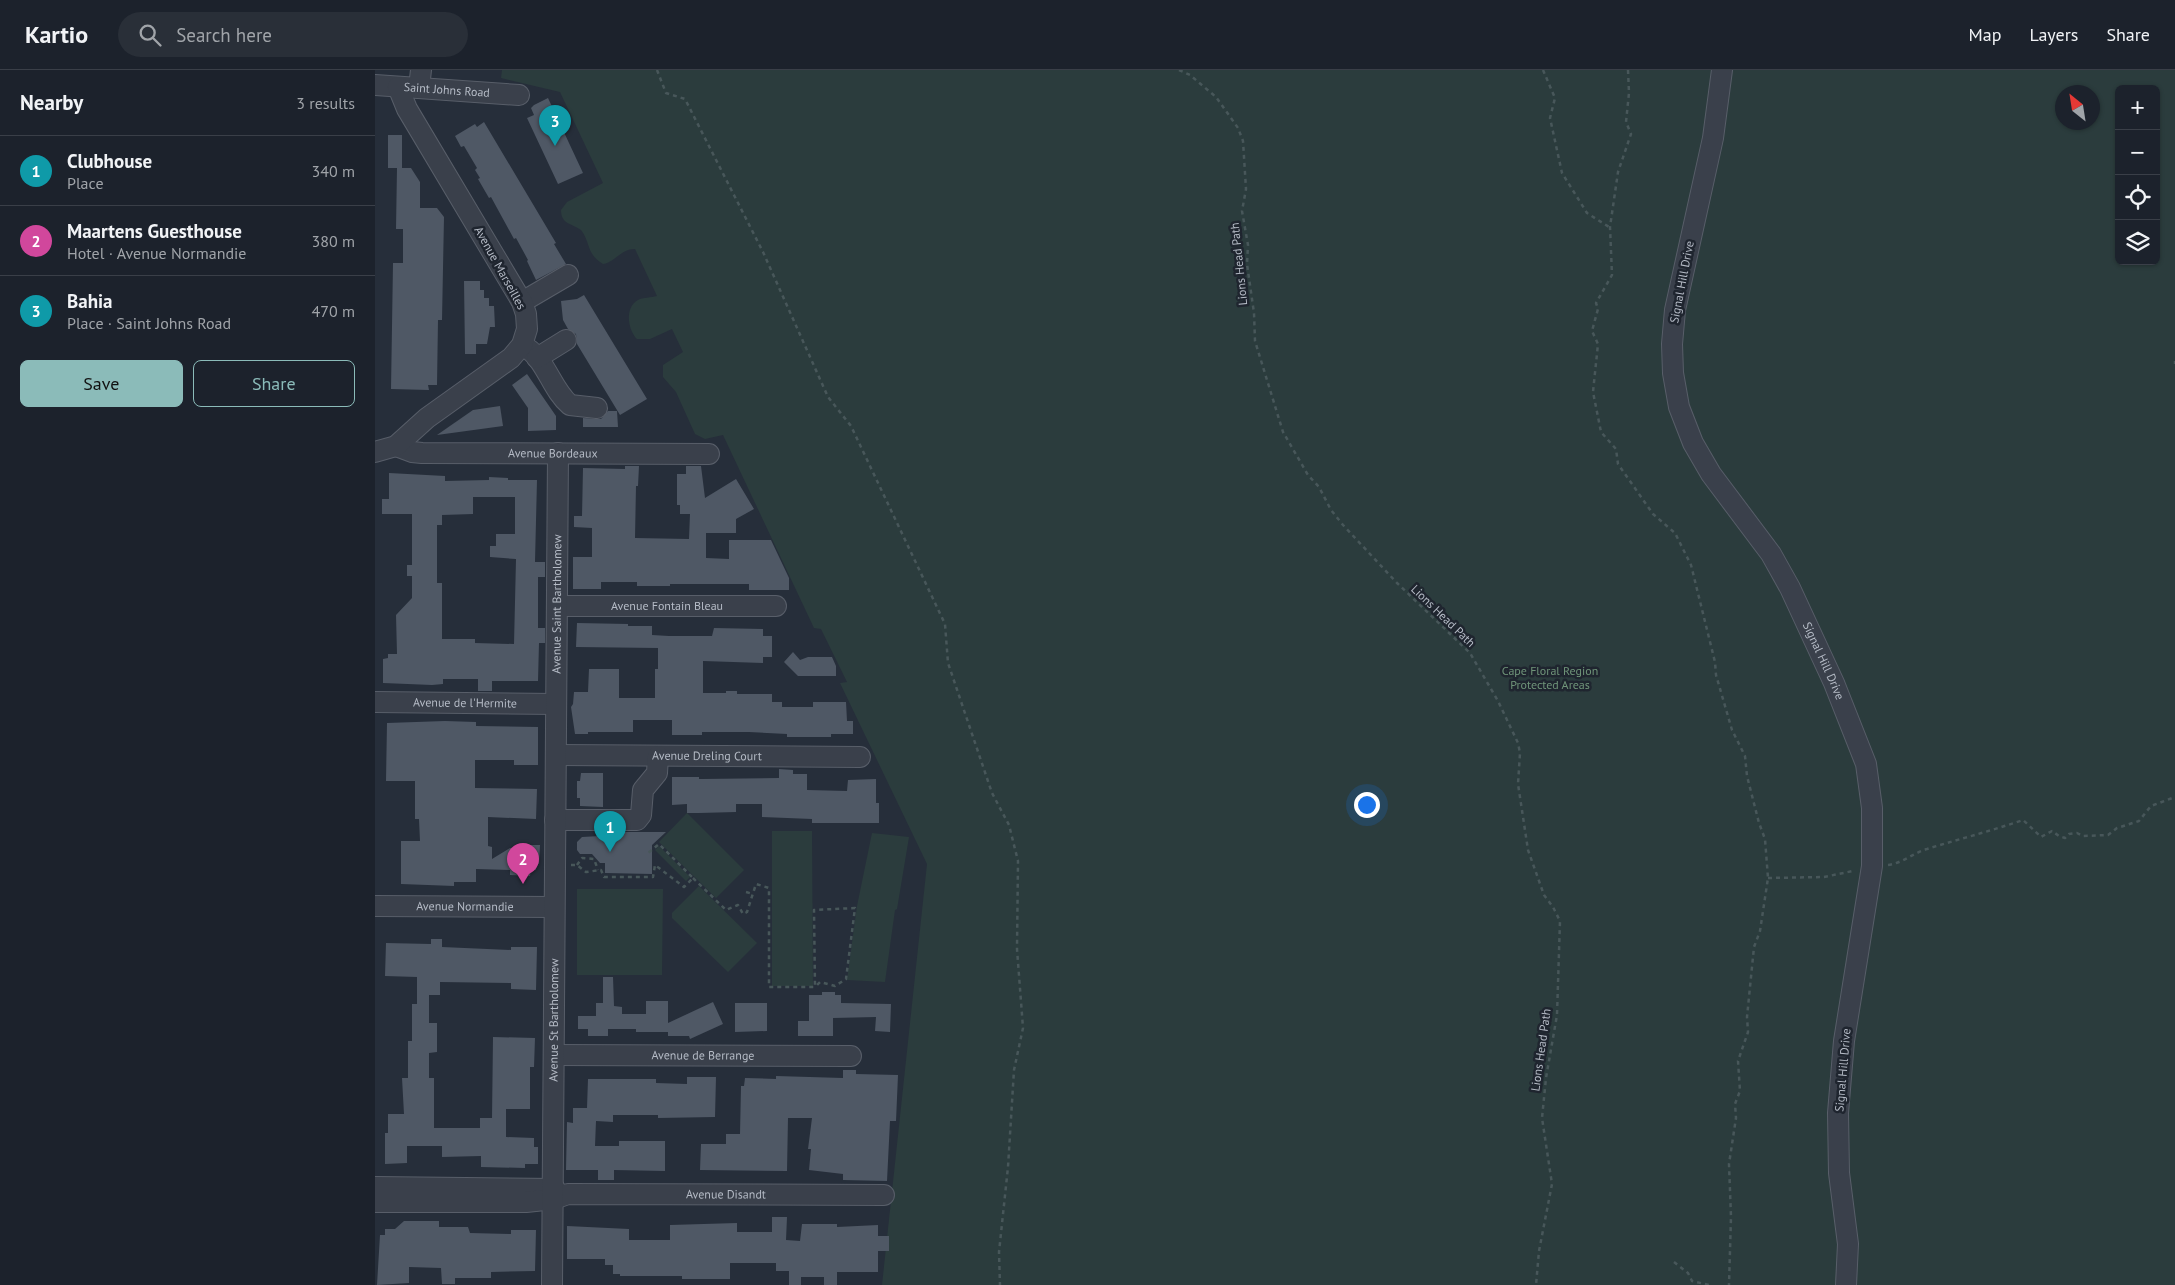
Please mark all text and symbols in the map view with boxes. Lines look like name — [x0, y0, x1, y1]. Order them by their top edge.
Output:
search box — [118, 12, 468, 57]
text: Kartio — [25, 19, 88, 50]
icon: search — [136, 21, 164, 49]
text: Search here — [176, 23, 272, 47]
text: Map — [1969, 23, 2001, 46]
text: Layers — [2029, 23, 2078, 46]
text: Share — [2106, 23, 2150, 46]
street label: Saint Johns Road — [403, 79, 490, 100]
north arrow — [2055, 85, 2100, 130]
map controls — [2115, 85, 2160, 265]
button: + — [2115, 85, 2160, 130]
text: Nearby — [20, 89, 83, 116]
text: 3 results — [296, 93, 355, 113]
pin: 3 — [539, 105, 571, 146]
button: − — [2115, 130, 2160, 175]
text: Clubhouse — [67, 149, 152, 173]
text: 1 — [31, 161, 41, 181]
text: 340 m — [312, 161, 355, 181]
text: Place — [67, 173, 104, 193]
button: locate — [2115, 175, 2160, 220]
text: Maartens Guesthouse — [67, 219, 242, 243]
button: layers — [2115, 220, 2160, 265]
street label: Lions Head Path — [1227, 222, 1250, 306]
street label: Avenue Marseilles — [471, 224, 529, 312]
text: 2 — [31, 231, 41, 251]
text: 380 m — [312, 231, 355, 251]
street label: Signal Hill Drive — [1666, 239, 1697, 324]
text: Hotel · Avenue Normandie — [67, 243, 246, 263]
text: Bahia — [67, 289, 113, 313]
text: 3 — [31, 301, 41, 321]
text: 470 m — [312, 301, 355, 321]
text: Place · Saint Johns Road — [67, 313, 231, 333]
button: Save — [20, 360, 183, 407]
button: Share — [193, 360, 355, 407]
street label: Avenue Bordeaux — [508, 445, 598, 461]
street label: Avenue Saint Bartholomew — [548, 534, 564, 674]
street label: Lions Head Path — [1408, 581, 1479, 650]
street label: Avenue Fontain Bleau — [611, 598, 723, 613]
street label: Signal Hill Drive — [1800, 619, 1848, 702]
park label: Cape Floral Region Protected Areas — [1502, 663, 1598, 692]
street label: Avenue de l'Hermite — [413, 694, 517, 711]
street label: Avenue Dreling Court — [652, 748, 762, 763]
your location — [1354, 792, 1380, 818]
pin: 1 — [594, 811, 626, 852]
pin: 2 — [507, 843, 539, 884]
street label: Avenue Normandie — [416, 898, 514, 914]
street label: Avenue St Bartholomew — [545, 958, 561, 1082]
street label: Lions Head Path — [1527, 1008, 1554, 1092]
street label: Signal Hill Drive — [1831, 1028, 1854, 1112]
street label: Avenue de Berrange — [651, 1047, 755, 1063]
street label: Avenue Disandt — [686, 1186, 766, 1202]

